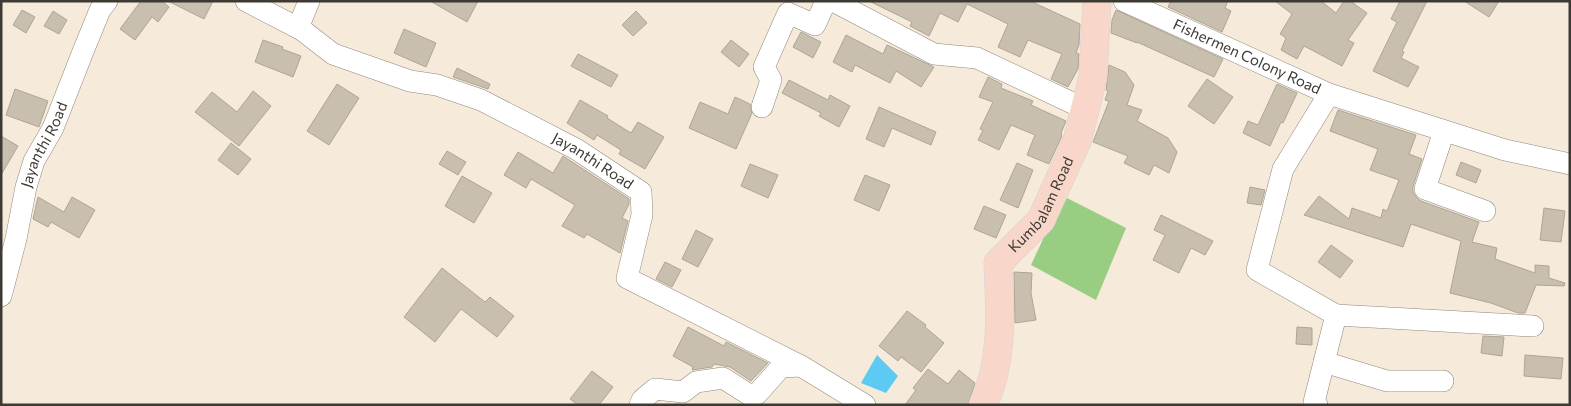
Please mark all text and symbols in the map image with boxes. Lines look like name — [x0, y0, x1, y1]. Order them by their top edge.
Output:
street label: Fishermen Colony Road — [1171, 15, 1324, 97]
street label: Jayanthi Road — [16, 99, 70, 190]
street label: Jayanthi Road — [549, 128, 637, 193]
street label: Kumbalam Road — [1004, 154, 1077, 256]

